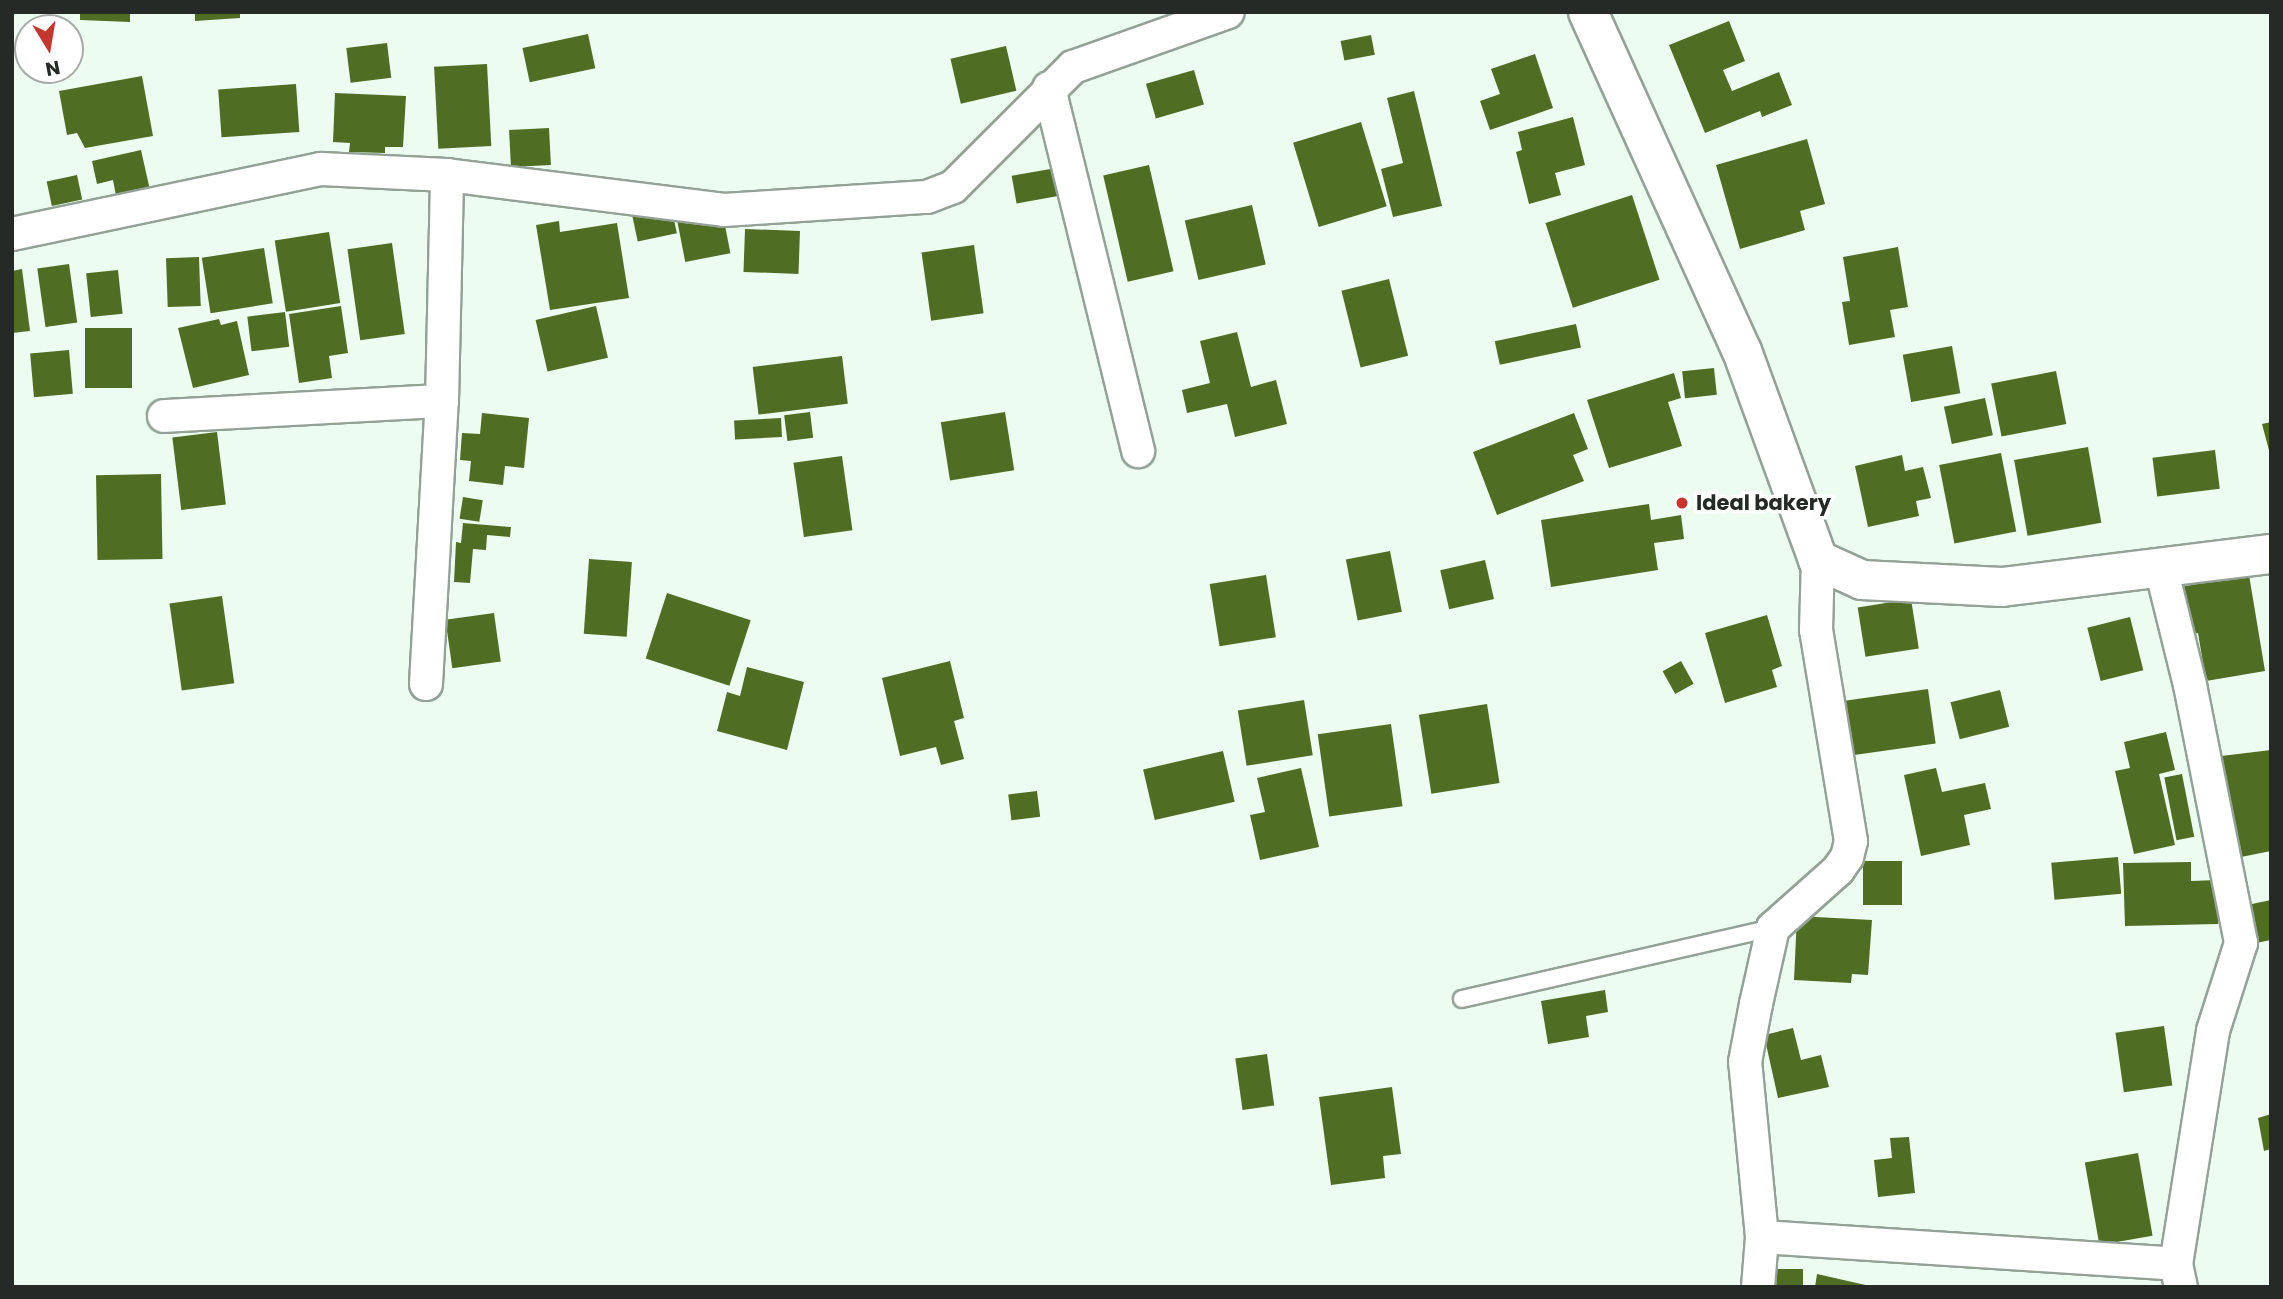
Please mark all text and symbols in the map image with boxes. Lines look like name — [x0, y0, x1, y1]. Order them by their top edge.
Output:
north arrow — [14, 14, 84, 84]
text: N — [43, 54, 62, 83]
place label: Ideal bakery — [1696, 490, 1831, 516]
marker: Ideal bakery — [1674, 495, 1690, 511]

